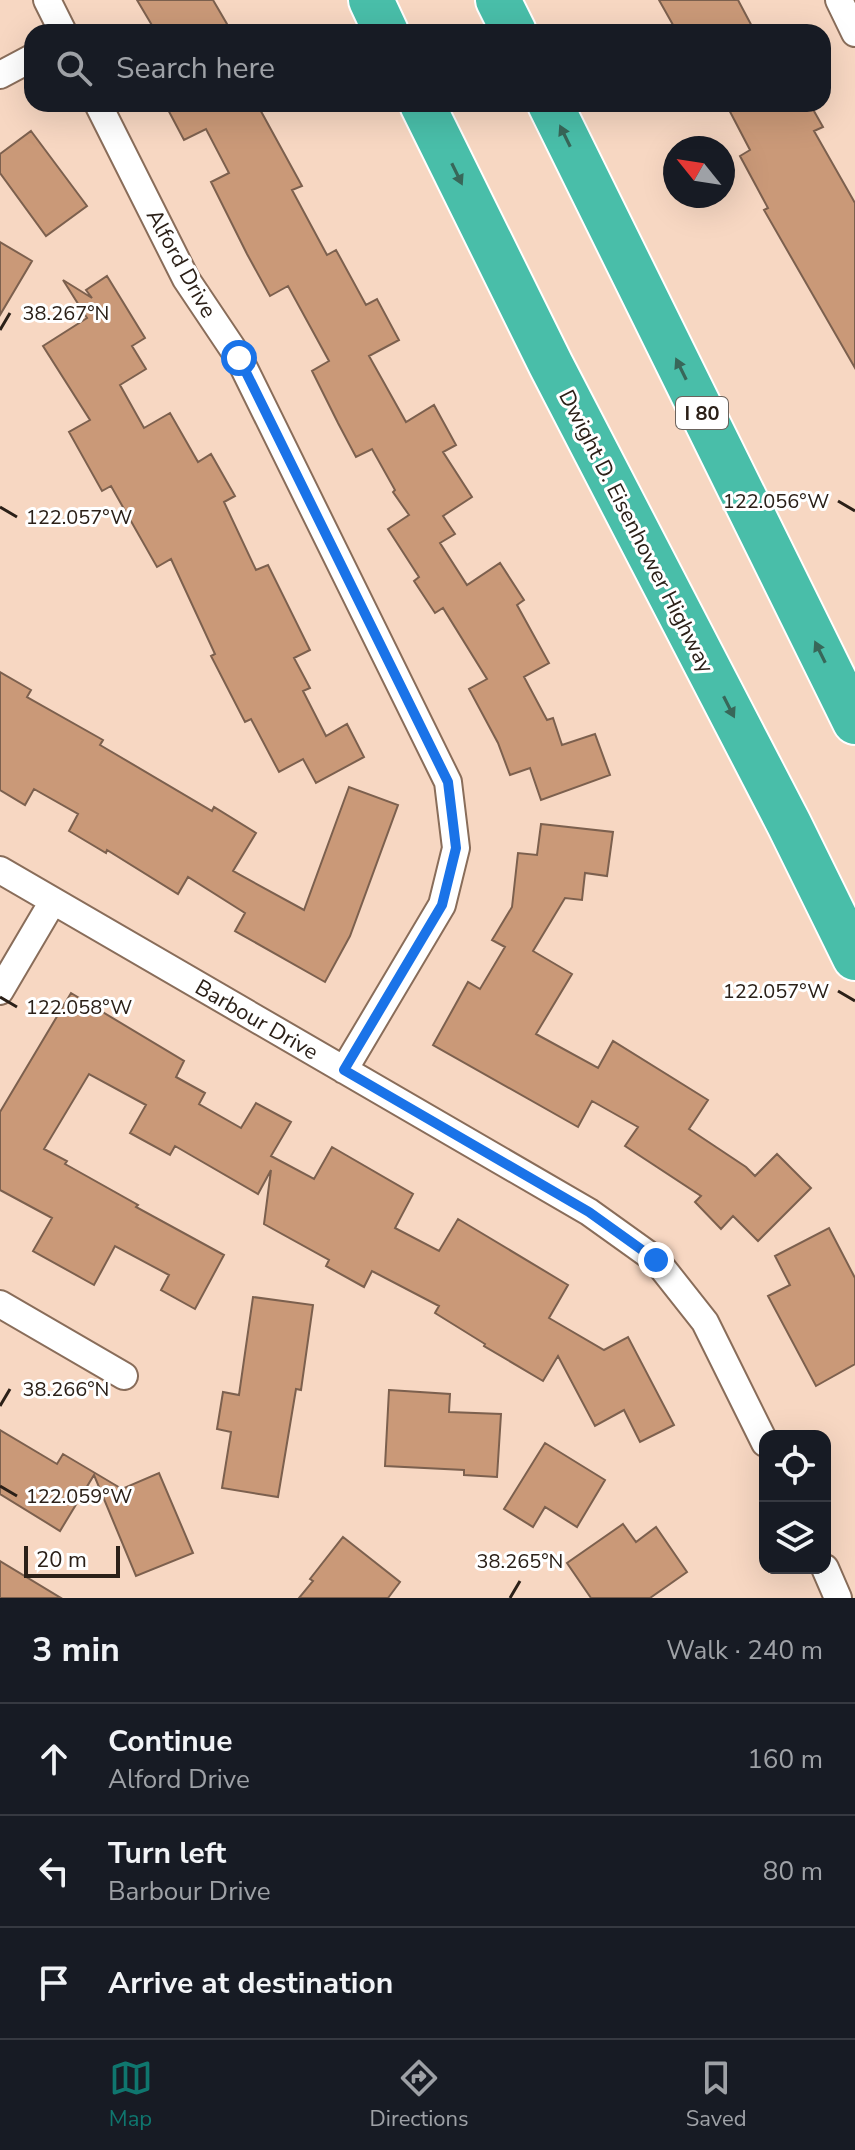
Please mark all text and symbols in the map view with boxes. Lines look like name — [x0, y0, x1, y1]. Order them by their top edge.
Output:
search box — [24, 24, 831, 112]
icon: search — [52, 46, 96, 90]
text: Search here — [116, 48, 275, 89]
one-way arrow — [559, 124, 572, 147]
north arrow — [663, 136, 735, 208]
one-way arrow — [450, 162, 463, 185]
street label: Alford Drive — [139, 204, 223, 323]
text: 38.267°N — [23, 300, 109, 327]
route start — [221, 340, 257, 376]
one-way arrow — [674, 357, 687, 380]
street label: Dwight D. Eisenhower Highway — [551, 385, 721, 679]
road number: I 80 — [676, 397, 728, 429]
text: 122.056°W — [723, 488, 829, 515]
text: 122.057°W — [26, 504, 132, 531]
one-way arrow — [814, 641, 827, 664]
one-way arrow — [722, 696, 735, 719]
street label: Barbour Drive — [189, 972, 324, 1067]
text: 122.057°W — [723, 978, 829, 1005]
text: 122.058°W — [26, 994, 132, 1021]
route end — [638, 1242, 674, 1278]
text: 38.266°N — [23, 1376, 109, 1403]
map controls — [759, 1430, 831, 1574]
button: locate — [759, 1430, 831, 1502]
text: 122.059°W — [26, 1483, 132, 1510]
button: layers — [759, 1502, 831, 1574]
scale bar — [24, 1542, 120, 1578]
text: 20 m — [36, 1545, 87, 1575]
text: 38.265°N — [477, 1548, 563, 1575]
text: 3 min — [32, 1627, 120, 1673]
text: Walk · 240 m — [666, 1633, 823, 1668]
text: Continue — [108, 1721, 233, 1762]
icon: ahead — [32, 1737, 76, 1781]
text: 160 m — [747, 1742, 823, 1777]
text: Alford Drive — [108, 1762, 250, 1797]
text: Turn left — [108, 1833, 226, 1874]
icon: left — [32, 1849, 76, 1893]
text: 80 m — [763, 1854, 823, 1889]
text: Barbour Drive — [108, 1874, 271, 1909]
icon: arrive — [32, 1961, 76, 2005]
text: Arrive at destination — [108, 1963, 393, 2004]
tab: Map — [109, 2056, 153, 2134]
tab: Directions — [370, 2056, 469, 2134]
tab: Saved — [686, 2056, 746, 2134]

